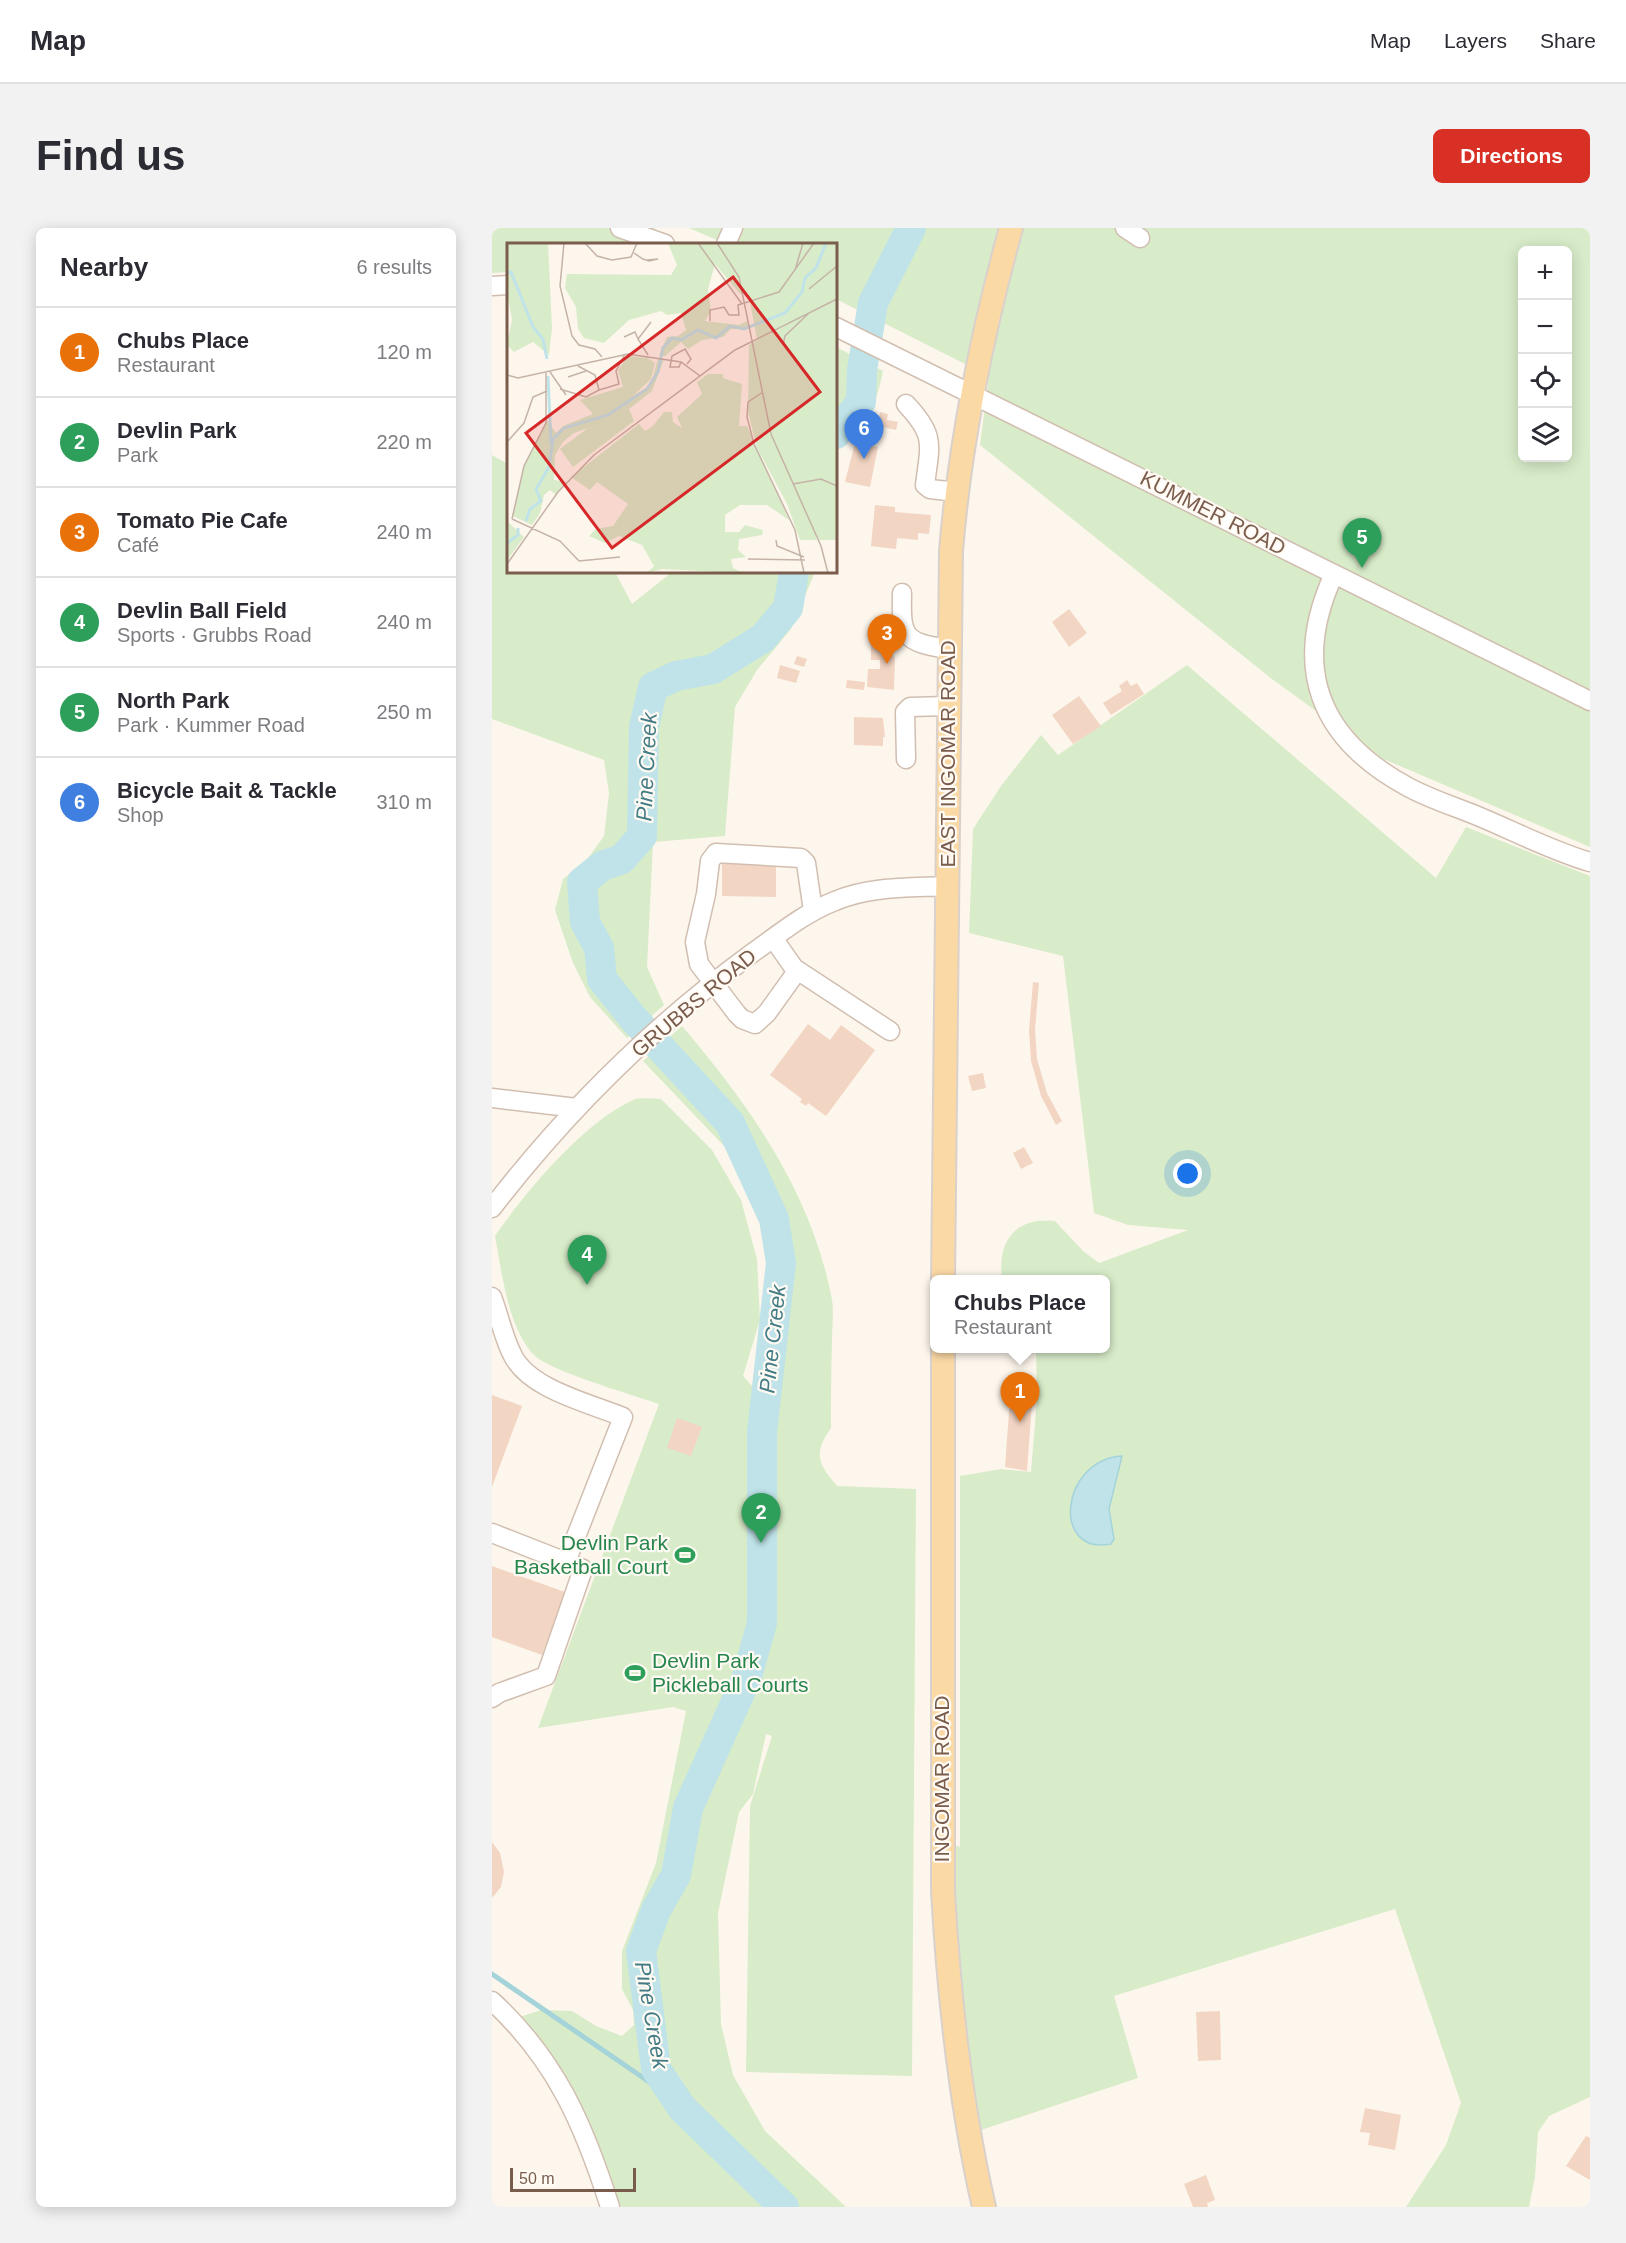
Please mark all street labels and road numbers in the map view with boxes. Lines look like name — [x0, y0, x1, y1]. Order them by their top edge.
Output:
street label: KUMMER ROAD — [1137, 466, 1290, 559]
street label: EAST INGOMAR ROAD — [936, 640, 959, 868]
street label: GRUBBS ROAD — [627, 944, 761, 1061]
street label: INGOMAR ROAD — [930, 1696, 953, 1862]

